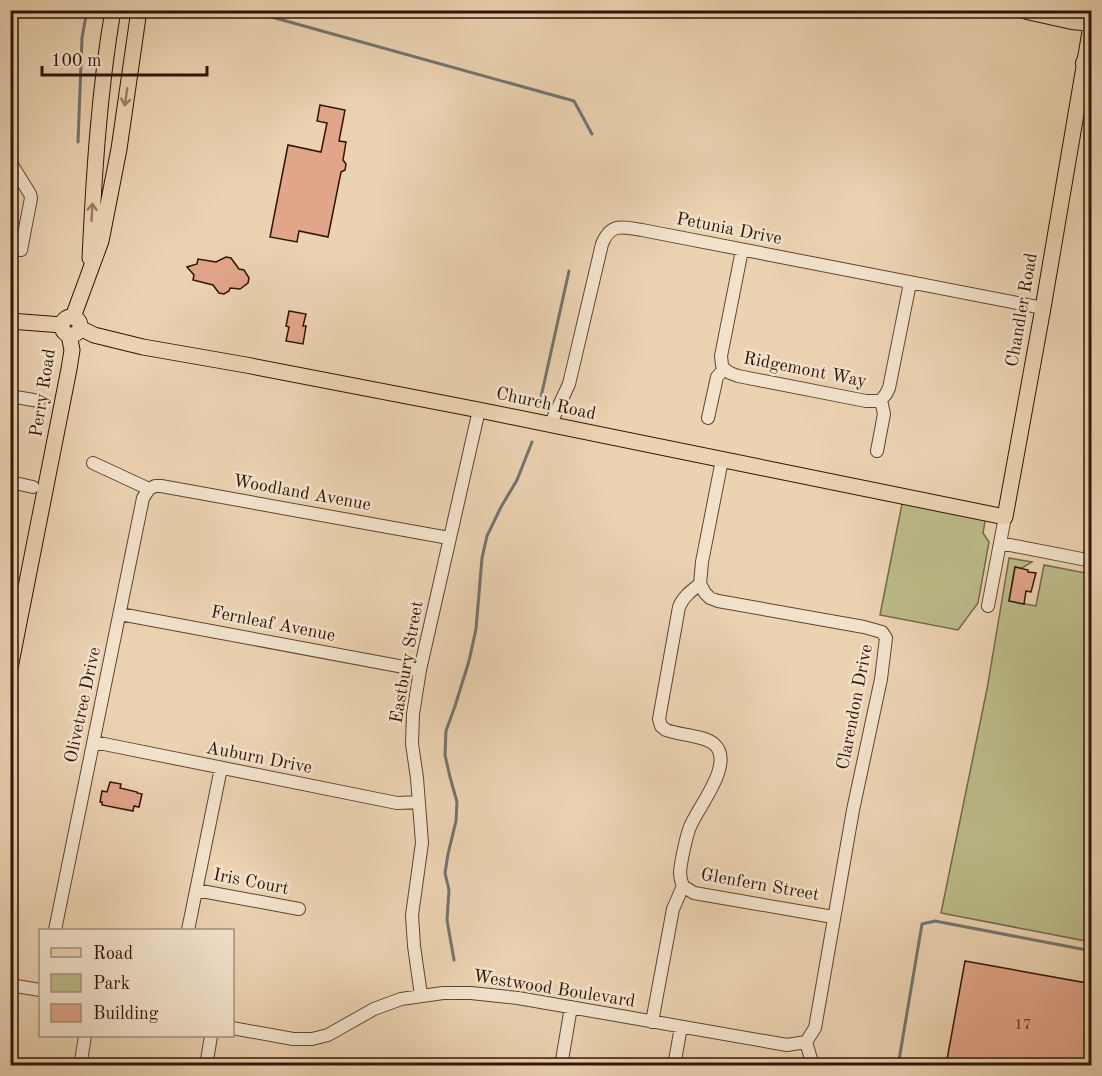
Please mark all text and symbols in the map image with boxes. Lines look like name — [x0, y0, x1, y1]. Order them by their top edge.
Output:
scale bar — [42, 39, 207, 77]
text: 100 m — [51, 52, 102, 70]
one-way arrow — [121, 87, 132, 107]
one-way arrow — [87, 202, 98, 222]
street label: Petunia Drive — [675, 210, 783, 248]
street label: Chandler Road — [1003, 252, 1041, 368]
street label: Perry Road — [27, 348, 59, 438]
street label: Ridgemont Way — [742, 349, 869, 391]
street label: Church Road — [494, 385, 598, 423]
street label: Woodland Avenue — [232, 472, 372, 514]
street label: Eastbury Street — [387, 599, 427, 725]
street label: Fernleaf Avenue — [209, 603, 337, 645]
street label: Clarendon Drive — [834, 643, 876, 771]
street label: Olivetree Drive — [62, 646, 104, 764]
street label: Auburn Drive — [204, 739, 314, 777]
street label: Iris Court — [212, 866, 290, 898]
street label: Glenfern Street — [699, 866, 821, 904]
legend — [39, 929, 234, 1037]
text: Road — [93, 945, 133, 963]
street label: Westwood Boulevard — [472, 967, 636, 1011]
text: Park — [93, 975, 130, 993]
text: Building — [93, 1005, 159, 1023]
house number: 17 — [1014, 1018, 1032, 1033]

